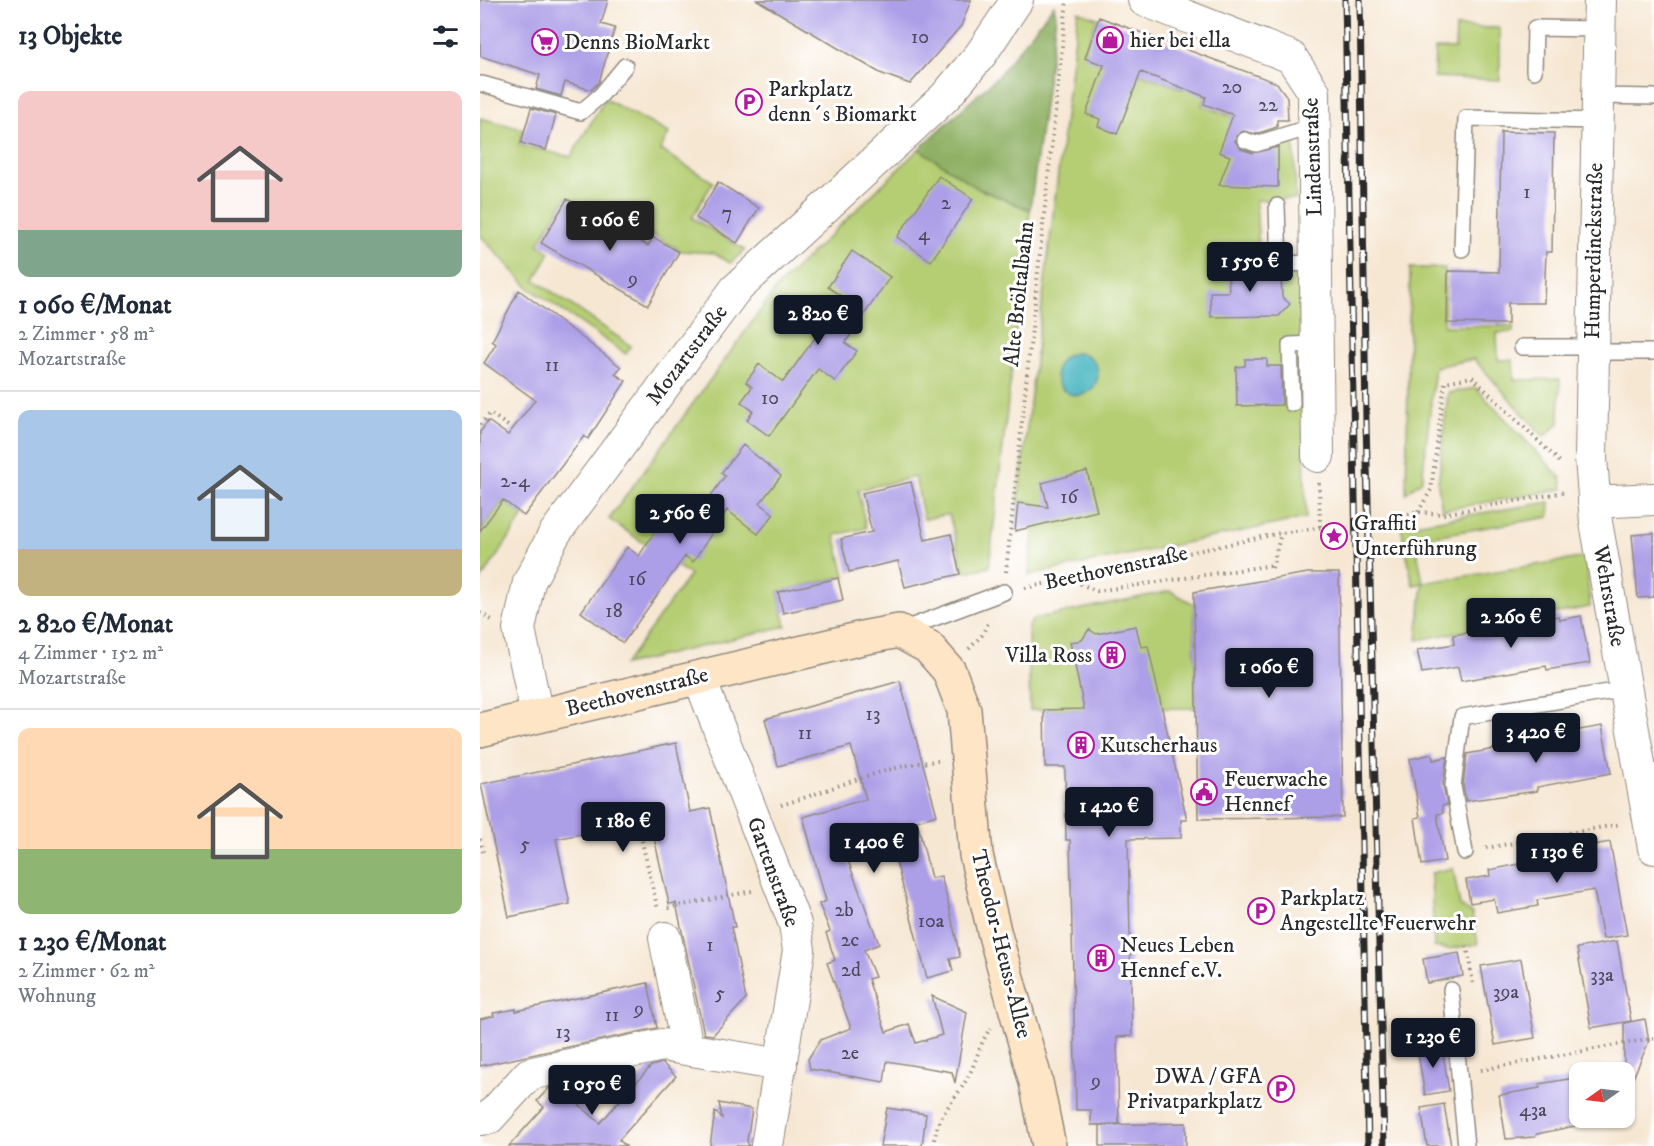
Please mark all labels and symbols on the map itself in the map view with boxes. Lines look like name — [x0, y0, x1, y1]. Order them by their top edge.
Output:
house number: 10 — [911, 25, 929, 50]
shop icon: hier bei ella — [1095, 25, 1125, 55]
supermarket icon: Denns BioMarkt — [530, 27, 560, 57]
place label: hier bei ella — [1130, 27, 1231, 54]
place label: Denns BioMarkt — [564, 29, 710, 56]
house number: 20 — [1222, 75, 1242, 100]
place label: Parkplatz denn´s Biomarkt — [768, 76, 917, 128]
parking icon: Parkplatz denn´s Biomarkt — [734, 87, 764, 117]
house number: 22 — [1258, 93, 1278, 118]
street label: Lindenstraße — [1297, 97, 1329, 217]
street label: Humperdinckstraße — [1579, 163, 1609, 339]
house number: 1 — [1523, 180, 1531, 205]
house number: 2 — [941, 191, 951, 216]
pin: 1 060 € — [555, 201, 665, 252]
house number: 7 — [722, 201, 732, 226]
street label: Alte Bröltalbahn — [998, 219, 1040, 368]
house number: 4 — [918, 222, 930, 247]
pin: 1 550 € — [1195, 242, 1305, 293]
house number: 9 — [627, 267, 638, 292]
pin: 2 820 € — [763, 295, 873, 346]
street label: Mozartstraße — [640, 299, 734, 411]
house number: 11 — [545, 353, 559, 378]
house number: 10 — [761, 386, 779, 411]
house number: 2-4 — [500, 469, 530, 494]
house number: 16 — [1060, 485, 1078, 510]
pin: 2 560 € — [625, 494, 735, 545]
place label: Graffiti Unterführung — [1354, 510, 1477, 562]
place icon: Graffiti Unterführung — [1319, 521, 1349, 551]
street label: Beethovenstraße — [1042, 540, 1190, 596]
street label: Wehrstraße — [1587, 542, 1631, 649]
house number: 16 — [628, 567, 646, 592]
pin: 2 260 € — [1456, 598, 1566, 649]
house number: 18 — [605, 599, 623, 624]
building icon: Villa Ross — [1097, 640, 1127, 670]
place label: Villa Ross — [1004, 642, 1092, 669]
pin: 1 060 € — [1214, 648, 1324, 699]
street label: Beethovenstraße — [563, 661, 711, 723]
house number: 13 — [866, 702, 880, 727]
pin: 3 420 € — [1481, 713, 1591, 764]
house number: 11 — [798, 721, 812, 746]
building icon: Kutscherhaus — [1066, 730, 1096, 760]
place label: Kutscherhaus — [1100, 732, 1217, 759]
place label: Feuerwache Hennef — [1224, 766, 1328, 818]
public building icon: Feuerwache Hennef — [1189, 777, 1219, 807]
pin: 1 420 € — [1054, 787, 1164, 838]
pin: 1 180 € — [568, 802, 678, 853]
street label: Gartenstraße — [741, 813, 805, 931]
pin: 1 400 € — [819, 823, 929, 874]
house number: 5 — [520, 832, 530, 857]
pin: 1 130 € — [1502, 833, 1612, 884]
street label: Theodor-Heuss-Allee — [964, 847, 1038, 1041]
place label: Parkplatz Angestellte Feuerwehr — [1280, 885, 1477, 937]
parking icon: Parkplatz Angestellte Feuerwehr — [1246, 896, 1276, 926]
house number: 2b — [834, 898, 854, 923]
house number: 10a — [918, 909, 945, 934]
house number: 2c — [841, 928, 860, 953]
place label: Neues Leben Hennef e.V. — [1120, 932, 1235, 984]
house number: 1 — [706, 933, 714, 958]
building icon: Neues Leben Hennef e.V. — [1086, 943, 1116, 973]
house number: 2d — [841, 958, 861, 983]
house number: 33a — [1590, 963, 1614, 988]
house number: 39a — [1493, 980, 1519, 1005]
house number: 5 — [715, 981, 725, 1006]
house number: 9 — [633, 997, 644, 1022]
house number: 11 — [605, 1003, 619, 1028]
pin: 1 230 € — [1378, 1018, 1488, 1069]
house number: 13 — [556, 1020, 570, 1045]
house number: 2e — [841, 1041, 859, 1066]
north arrow — [1569, 1062, 1635, 1128]
place label: DWA / GFA Privatparkplatz — [1127, 1063, 1263, 1115]
pin: 1 050 € — [537, 1065, 647, 1116]
house number: 9 — [1090, 1069, 1101, 1094]
parking icon: DWA / GFA Privatparkplatz — [1266, 1074, 1296, 1104]
house number: 43a — [1519, 1098, 1547, 1123]

